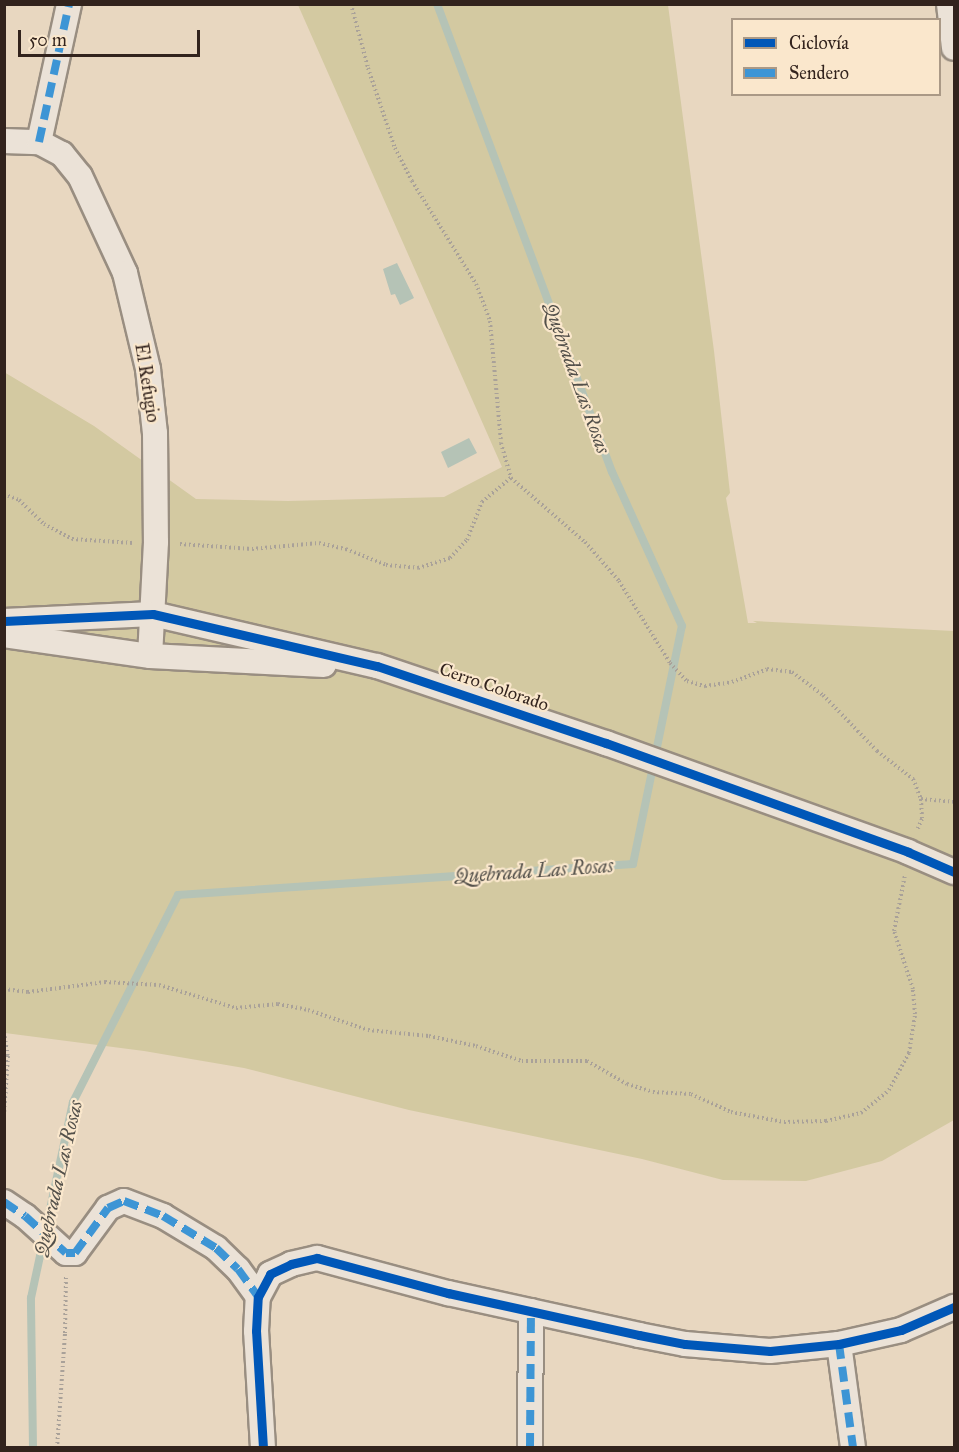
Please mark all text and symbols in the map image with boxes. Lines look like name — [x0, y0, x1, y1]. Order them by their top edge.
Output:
scale bar — [21, 18, 202, 56]
legend — [731, 18, 941, 96]
text: 50 m — [29, 29, 67, 51]
text: Ciclovía — [789, 32, 849, 54]
text: Sendero — [789, 62, 849, 84]
water label: Quebrada Las Rosas — [539, 299, 615, 457]
street label: El Refugio — [130, 342, 164, 424]
street label: Cerro Colorado — [436, 658, 552, 716]
water label: Quebrada Las Rosas — [454, 853, 614, 889]
water label: Quebrada Las Rosas — [28, 1098, 88, 1258]

